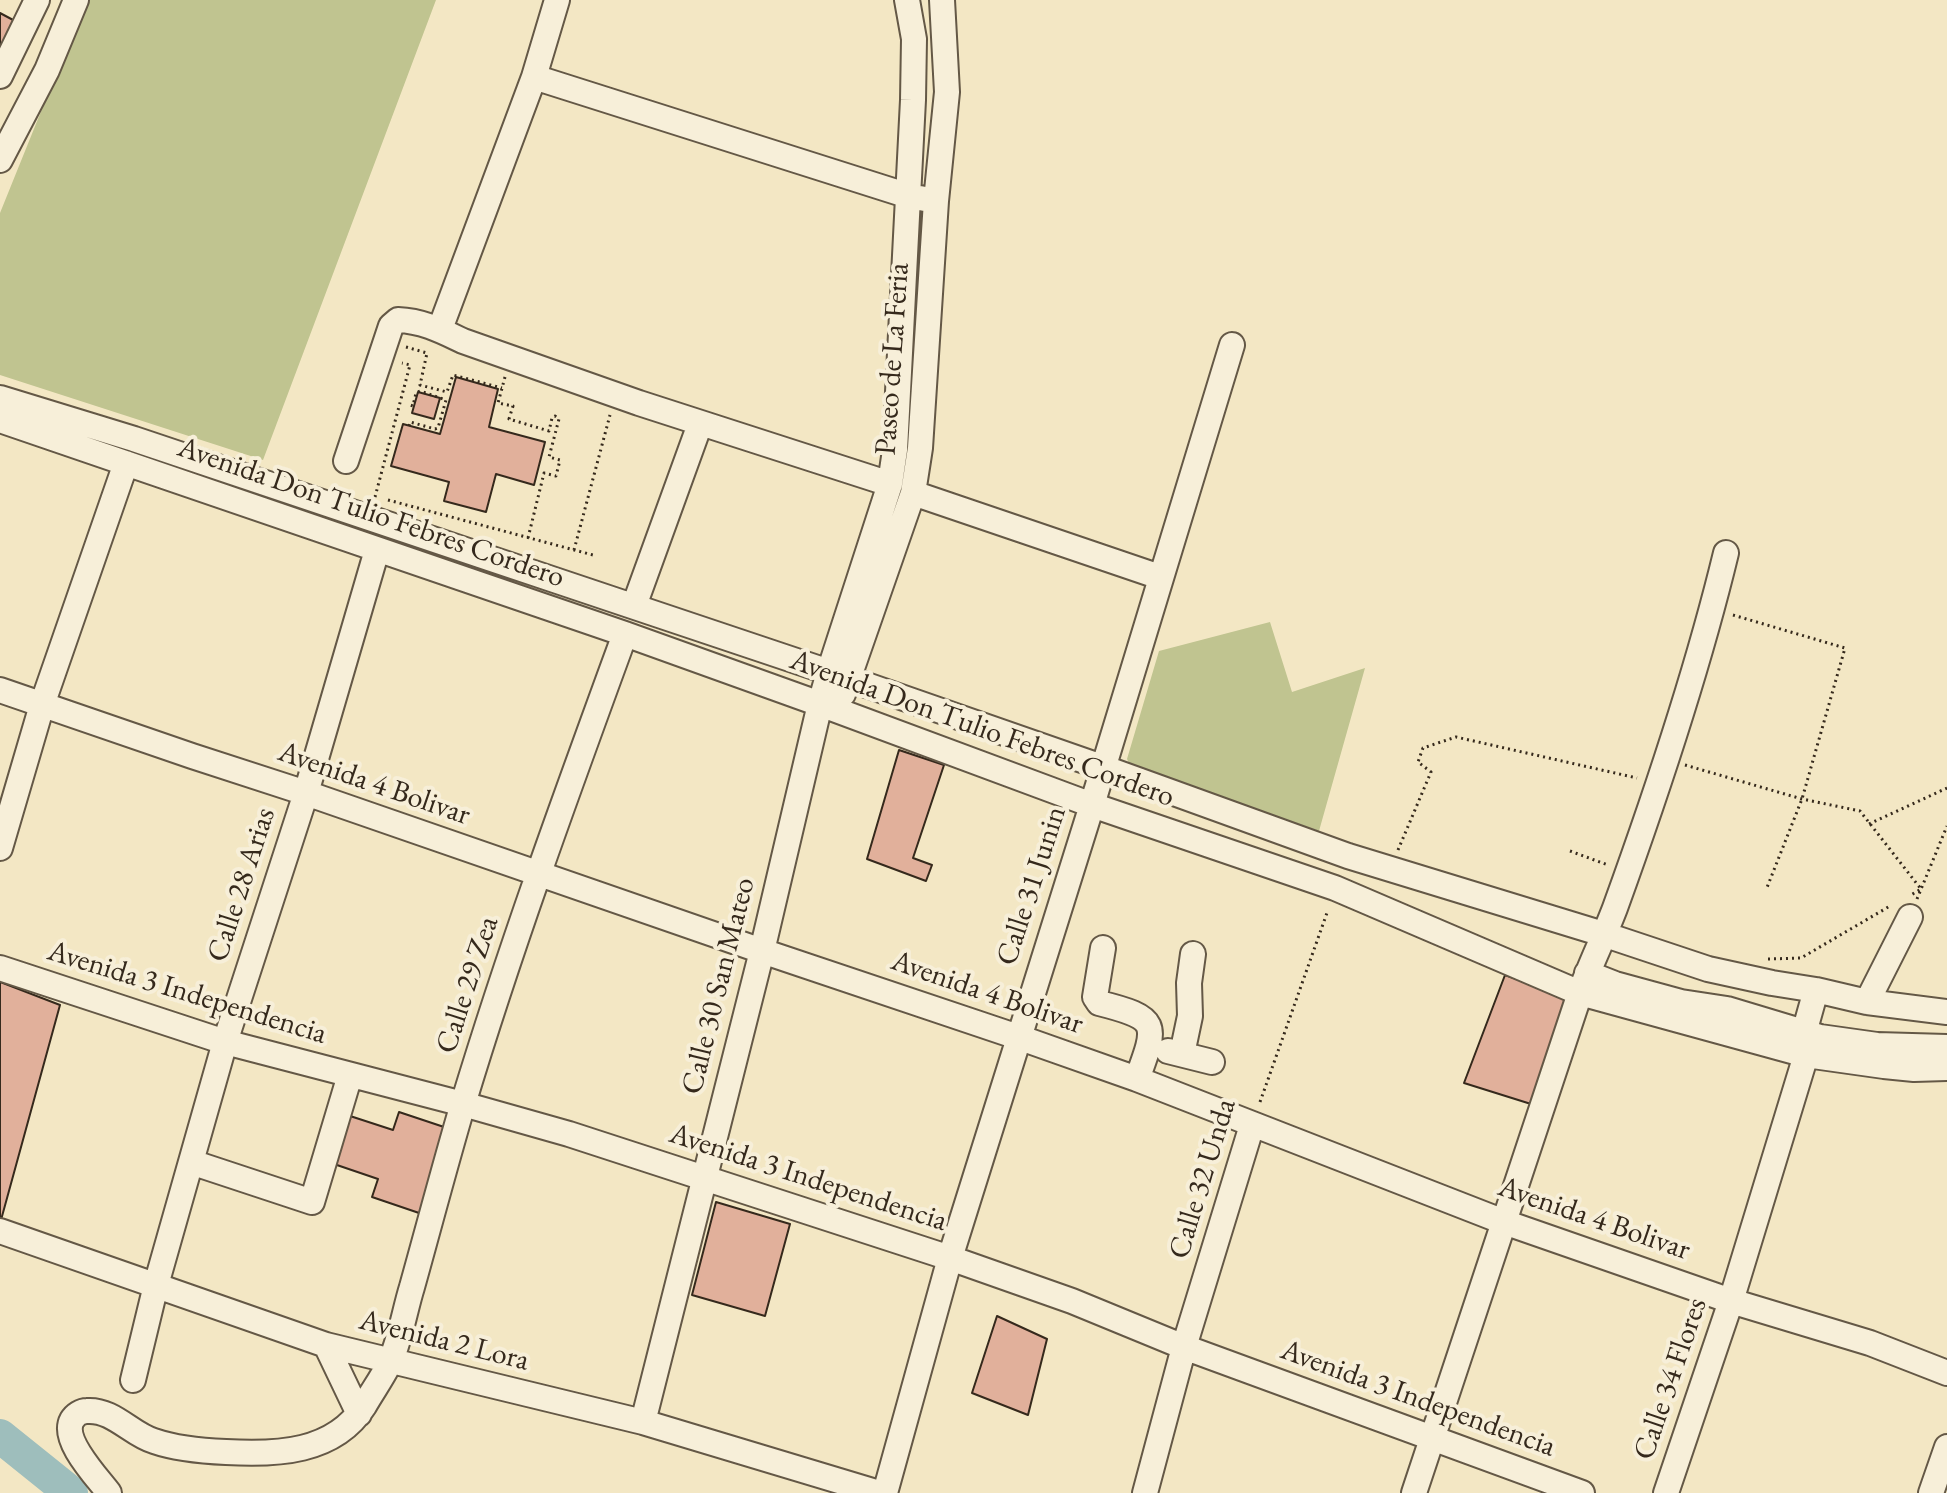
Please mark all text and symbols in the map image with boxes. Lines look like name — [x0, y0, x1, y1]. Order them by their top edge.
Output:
street label: Paseo de La Feria — [868, 262, 918, 456]
street label: Avenida Don Tulio Febres Cordero — [173, 430, 569, 596]
street label: Avenida Don Tulio Febres Cordero — [785, 643, 1179, 815]
street label: Avenida 4 Bolivar — [273, 734, 475, 834]
street label: Calle 31 Junin — [989, 802, 1075, 970]
street label: Calle 28 Arias — [200, 803, 284, 967]
street label: Calle 30 San Mateo — [675, 874, 763, 1098]
street label: Calle 29 Zea — [429, 912, 507, 1058]
street label: Avenida 3 Independencia — [43, 933, 331, 1053]
street label: Avenida 4 Bolivar — [886, 943, 1088, 1043]
street label: Calle 32 Unda — [1162, 1095, 1244, 1263]
street label: Avenida 3 Independencia — [665, 1116, 951, 1240]
street label: Avenida 4 Bolivar — [1493, 1169, 1695, 1269]
street label: Calle 34 Flores — [1626, 1293, 1716, 1465]
street label: Avenida 2 Lora — [355, 1303, 533, 1379]
street label: Avenida 3 Independencia — [1276, 1333, 1560, 1465]

